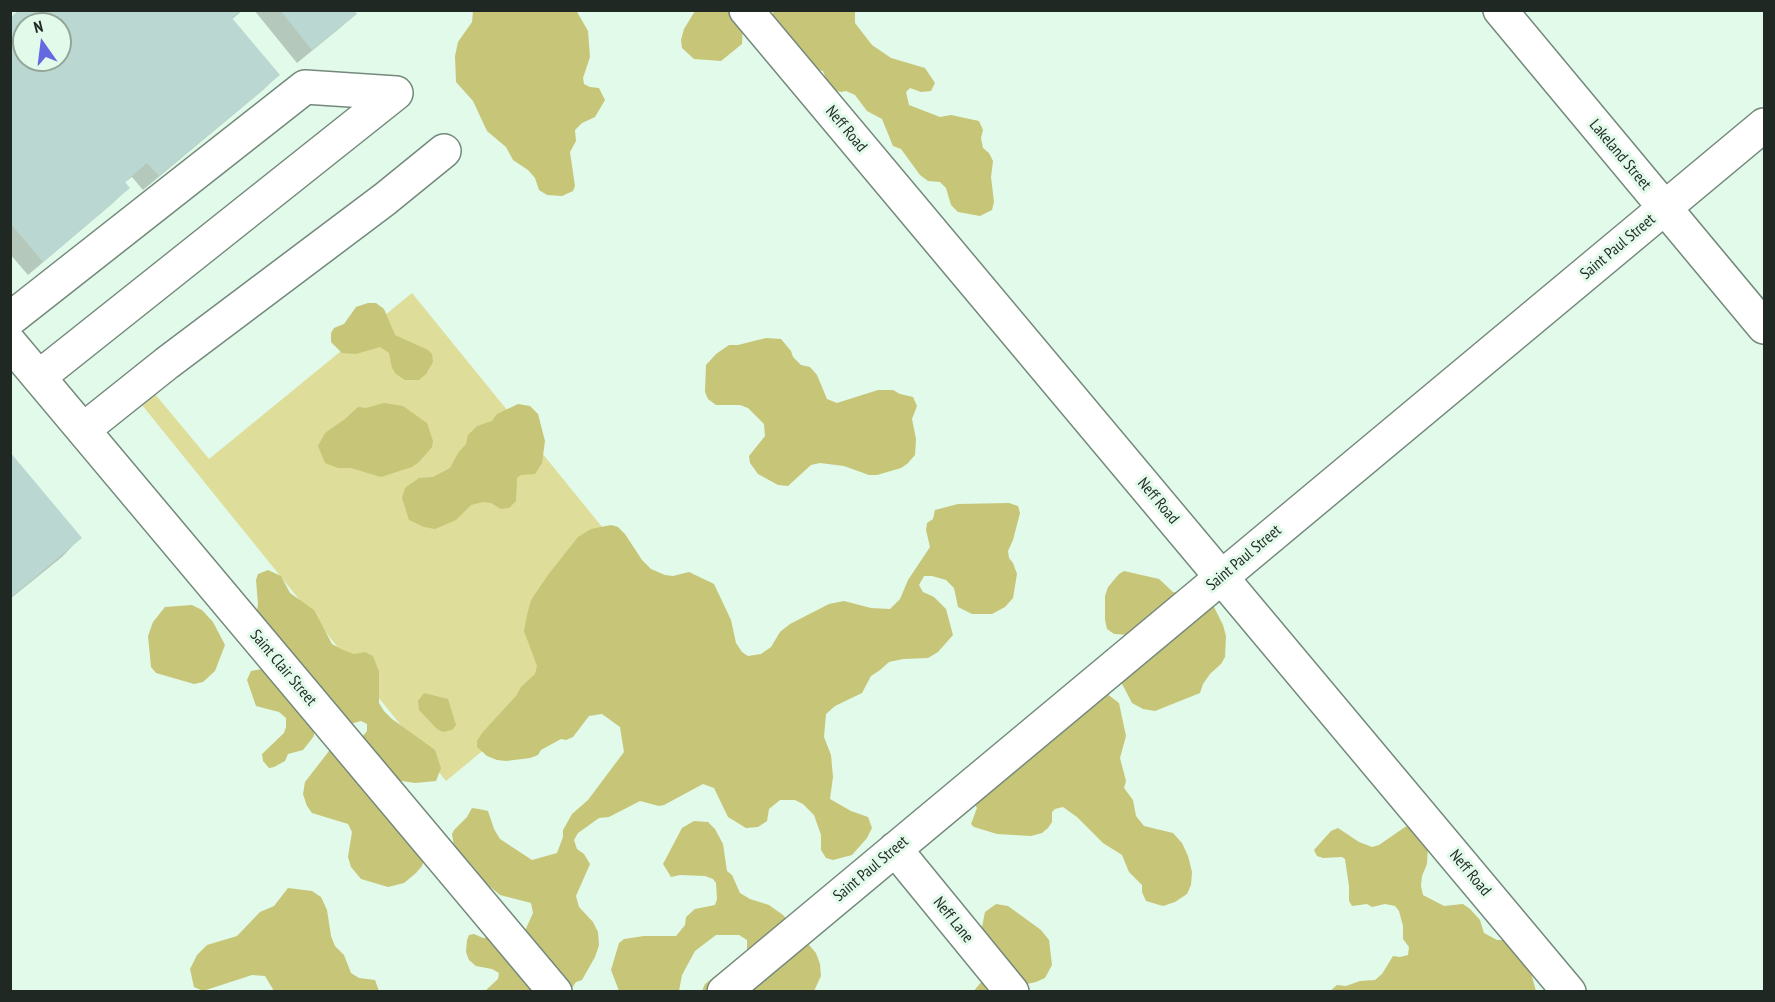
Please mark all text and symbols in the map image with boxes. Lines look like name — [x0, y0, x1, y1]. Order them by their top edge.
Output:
north arrow — [12, 12, 72, 72]
text: N — [32, 16, 45, 37]
street label: Neff Road — [821, 102, 871, 156]
street label: Lakeland Street — [1585, 116, 1655, 194]
street label: Saint Paul Street — [1577, 210, 1659, 284]
street label: Neff Road — [1133, 474, 1183, 528]
street label: Saint Paul Street — [1203, 521, 1285, 595]
street label: Saint Clair Street — [246, 626, 320, 710]
street label: Saint Paul Street — [830, 832, 912, 906]
street label: Neff Road — [1445, 846, 1495, 900]
street label: Neff Lane — [929, 893, 977, 947]

